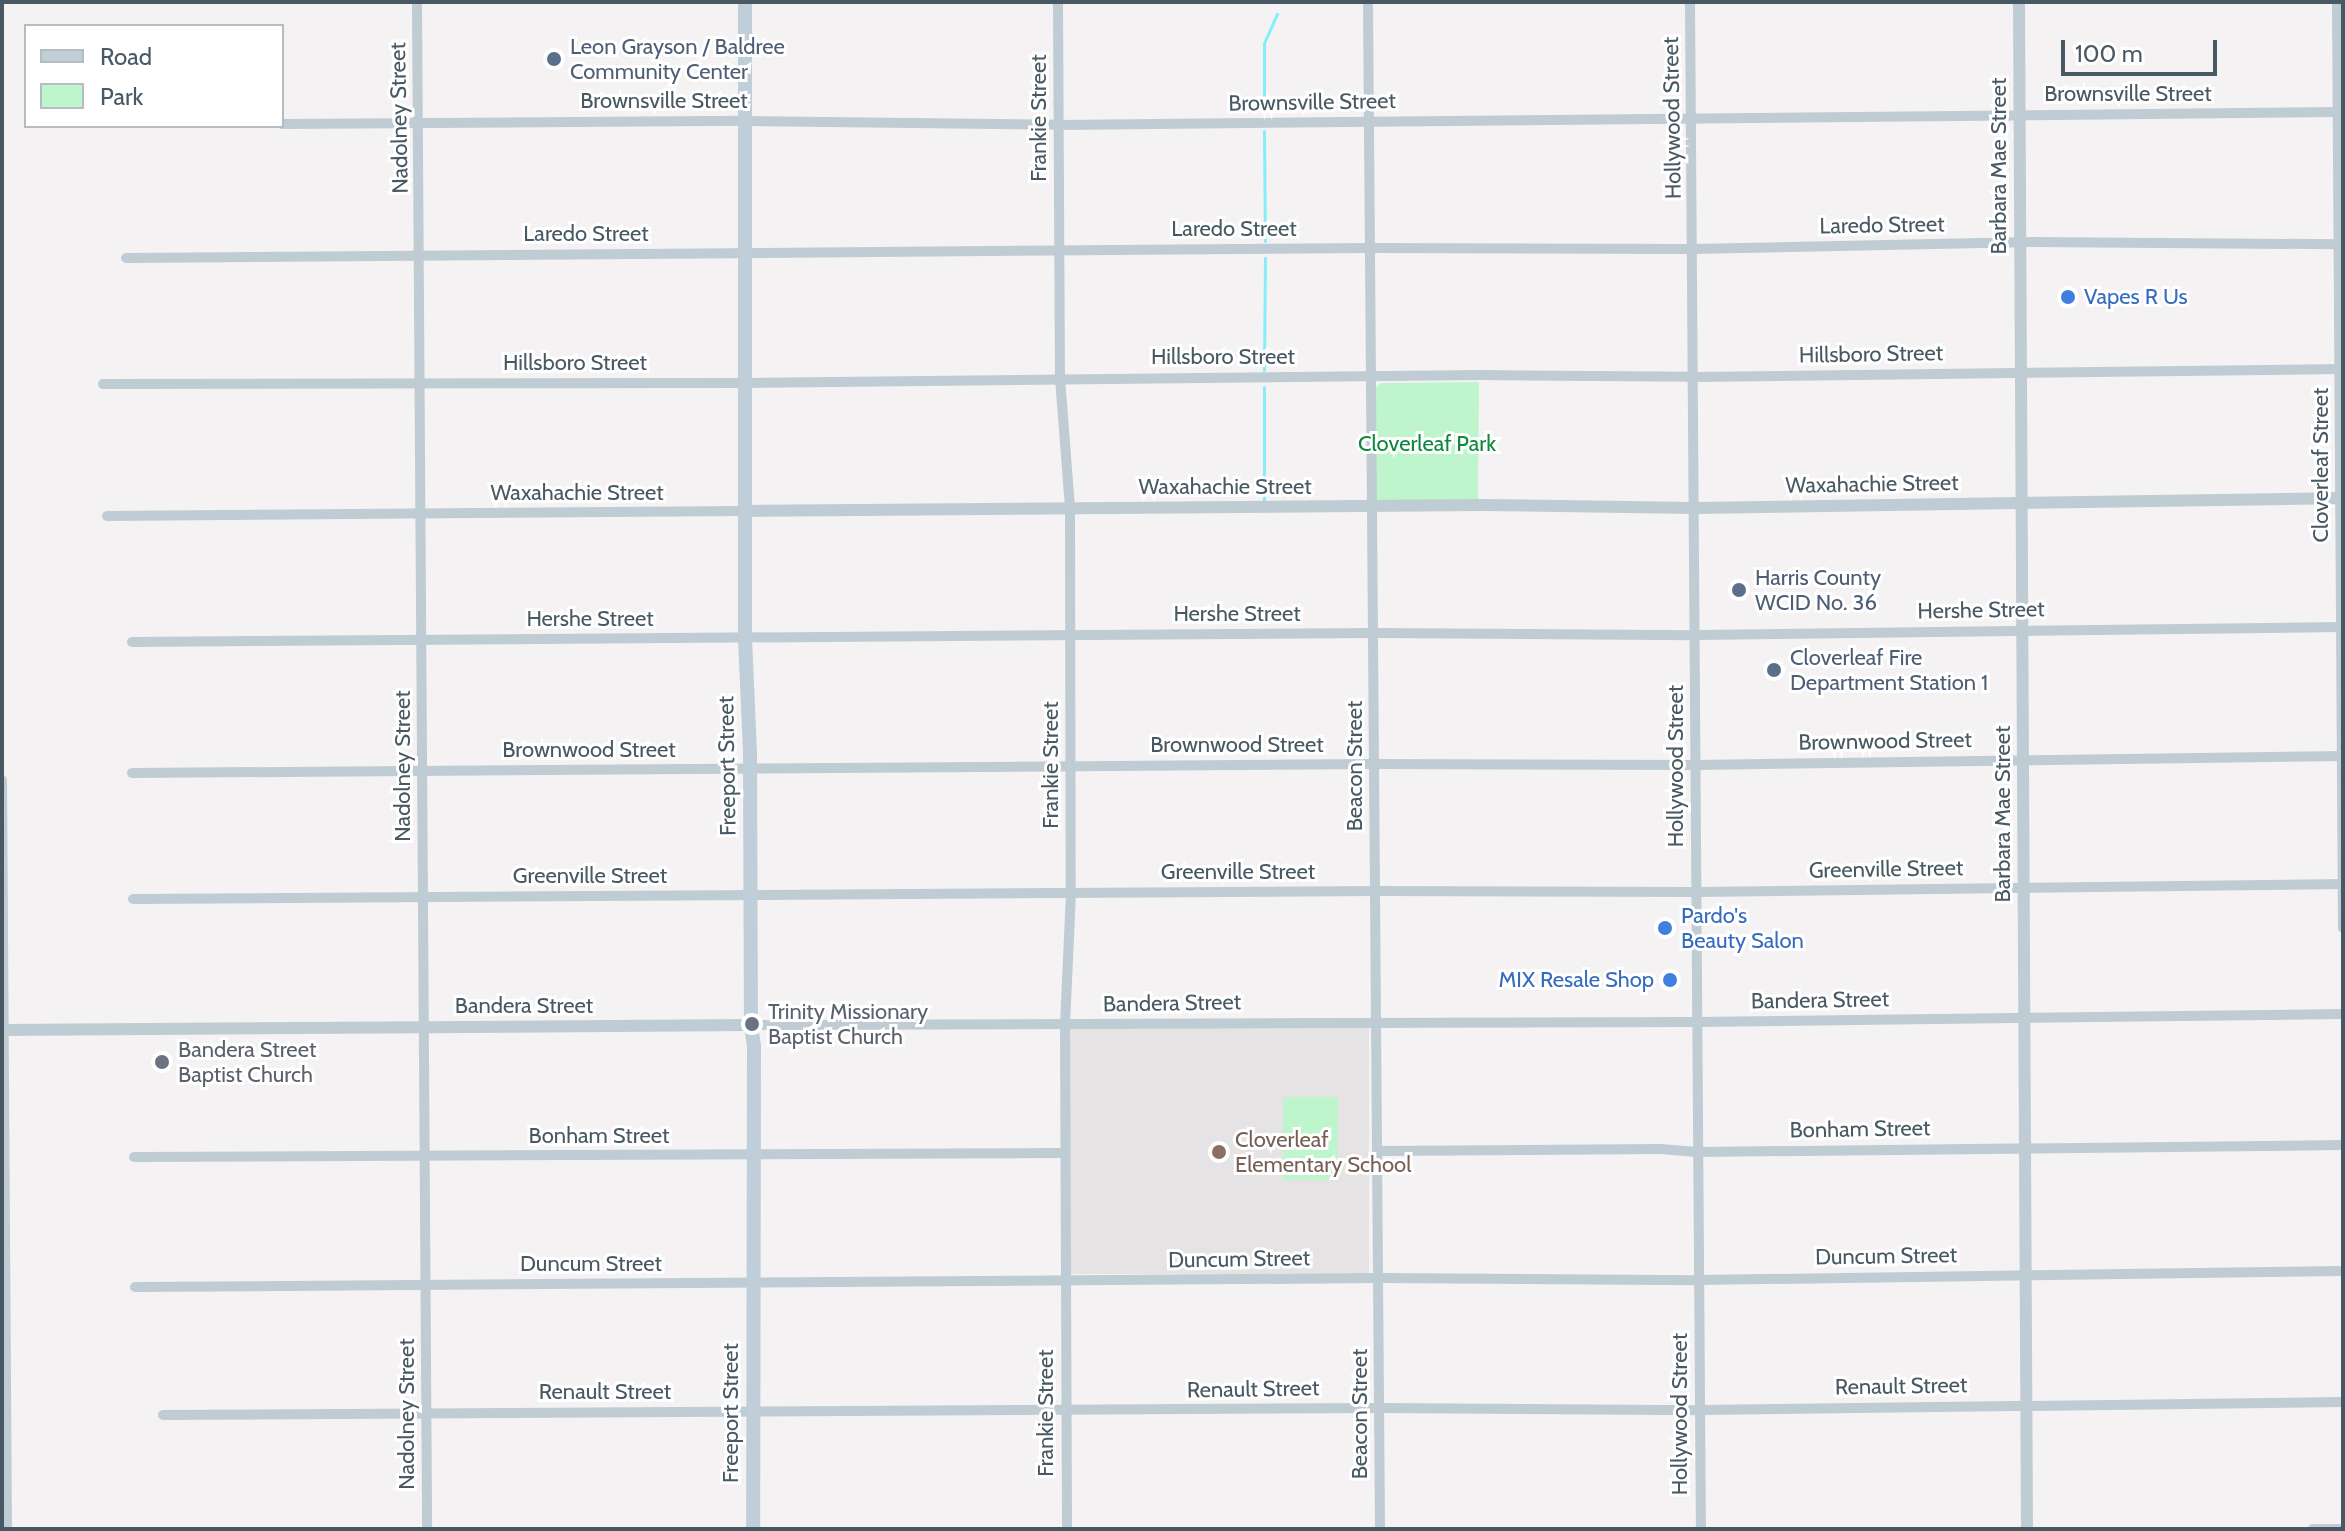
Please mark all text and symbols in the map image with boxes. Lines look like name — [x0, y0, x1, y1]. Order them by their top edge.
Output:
legend — [24, 24, 284, 128]
scale bar — [2065, 24, 2221, 74]
place label: Leon Grayson / Baldree Community Center — [570, 33, 785, 84]
street label: Hollywood Street — [1657, 37, 1687, 199]
text: 100 m — [2075, 39, 2143, 68]
text: Road — [100, 42, 152, 71]
street label: Nadolney Street — [384, 42, 414, 194]
marker: Leon Grayson / Baldree Community Center — [545, 50, 563, 68]
street label: Frankie Street — [1026, 54, 1052, 182]
street label: Barbara Mae Street — [1986, 78, 2012, 254]
street label: Brownsville Street — [2044, 81, 2212, 107]
text: Park — [100, 82, 143, 111]
street label: Brownsville Street — [1228, 87, 1396, 117]
street label: Brownsville Street — [580, 88, 748, 114]
street label: Laredo Street — [1819, 211, 1945, 239]
street label: Laredo Street — [1171, 216, 1297, 242]
street label: Laredo Street — [523, 221, 649, 247]
place label: Vapes R Us — [2084, 284, 2188, 310]
marker: Vapes R Us — [2059, 288, 2077, 306]
street label: Hillsboro Street — [1799, 340, 1943, 368]
street label: Hillsboro Street — [1151, 344, 1295, 370]
street label: Hillsboro Street — [503, 350, 647, 376]
street label: Cloverleaf Street — [2308, 388, 2334, 542]
park label: Cloverleaf Park — [1358, 431, 1496, 457]
street label: Waxahachie Street — [1785, 469, 1959, 499]
street label: Waxahachie Street — [1138, 474, 1312, 500]
street label: Waxahachie Street — [490, 480, 664, 506]
place label: Harris County WCID No. 36 — [1755, 564, 1881, 616]
marker: Harris County WCID No. 36 — [1730, 581, 1748, 599]
street label: Hershe Street — [1917, 596, 2045, 624]
street label: Hershe Street — [1173, 601, 1301, 627]
street label: Hershe Street — [526, 606, 654, 632]
place label: Cloverleaf Fire Department Station 1 — [1790, 644, 1988, 696]
marker: Cloverleaf Fire Department Station 1 — [1765, 661, 1783, 679]
street label: Hollywood Street — [1663, 685, 1689, 847]
street label: Nadolney Street — [390, 690, 416, 842]
street label: Freeport Street — [713, 696, 741, 836]
street label: Frankie Street — [1038, 701, 1064, 829]
street label: Beacon Street — [1342, 701, 1368, 831]
street label: Brownwood Street — [1798, 726, 1972, 756]
street label: Barbara Mae Street — [1990, 726, 2016, 902]
street label: Brownwood Street — [1150, 732, 1324, 758]
street label: Brownwood Street — [502, 737, 676, 763]
street label: Greenville Street — [1809, 854, 1963, 884]
street label: Greenville Street — [1161, 859, 1315, 885]
street label: Greenville Street — [513, 863, 667, 889]
place label: Pardo's Beauty Salon — [1681, 902, 1804, 954]
marker: Pardo's Beauty Salon — [1656, 919, 1674, 937]
place label: MIX Resale Shop — [1499, 967, 1654, 993]
marker: MIX Resale Shop — [1661, 971, 1679, 989]
street label: Bandera Street — [1751, 986, 1889, 1014]
street label: Bandera Street — [1103, 989, 1241, 1017]
street label: Bandera Street — [455, 993, 593, 1019]
place label: Trinity Missionary Baptist Church — [768, 998, 928, 1050]
marker: Trinity Missionary Baptist Church — [743, 1015, 761, 1033]
place label: Bandera Street Baptist Church — [178, 1036, 316, 1088]
marker: Bandera Street Baptist Church — [153, 1053, 171, 1071]
street label: Bonham Street — [1789, 1115, 1931, 1143]
street label: Bonham Street — [529, 1123, 669, 1149]
place label: Cloverleaf Elementary School — [1235, 1126, 1411, 1178]
marker: Cloverleaf Elementary School — [1210, 1143, 1228, 1161]
street label: Duncum Street — [1815, 1242, 1957, 1270]
street label: Duncum Street — [1168, 1245, 1310, 1273]
street label: Duncum Street — [520, 1251, 662, 1277]
street label: Hollywood Street — [1667, 1333, 1693, 1495]
street label: Nadolney Street — [394, 1338, 420, 1490]
street label: Freeport Street — [718, 1343, 744, 1483]
street label: Frankie Street — [1033, 1349, 1059, 1477]
street label: Beacon Street — [1347, 1349, 1373, 1479]
street label: Renault Street — [1835, 1372, 1967, 1400]
street label: Renault Street — [1187, 1375, 1319, 1403]
street label: Renault Street — [539, 1379, 671, 1405]

